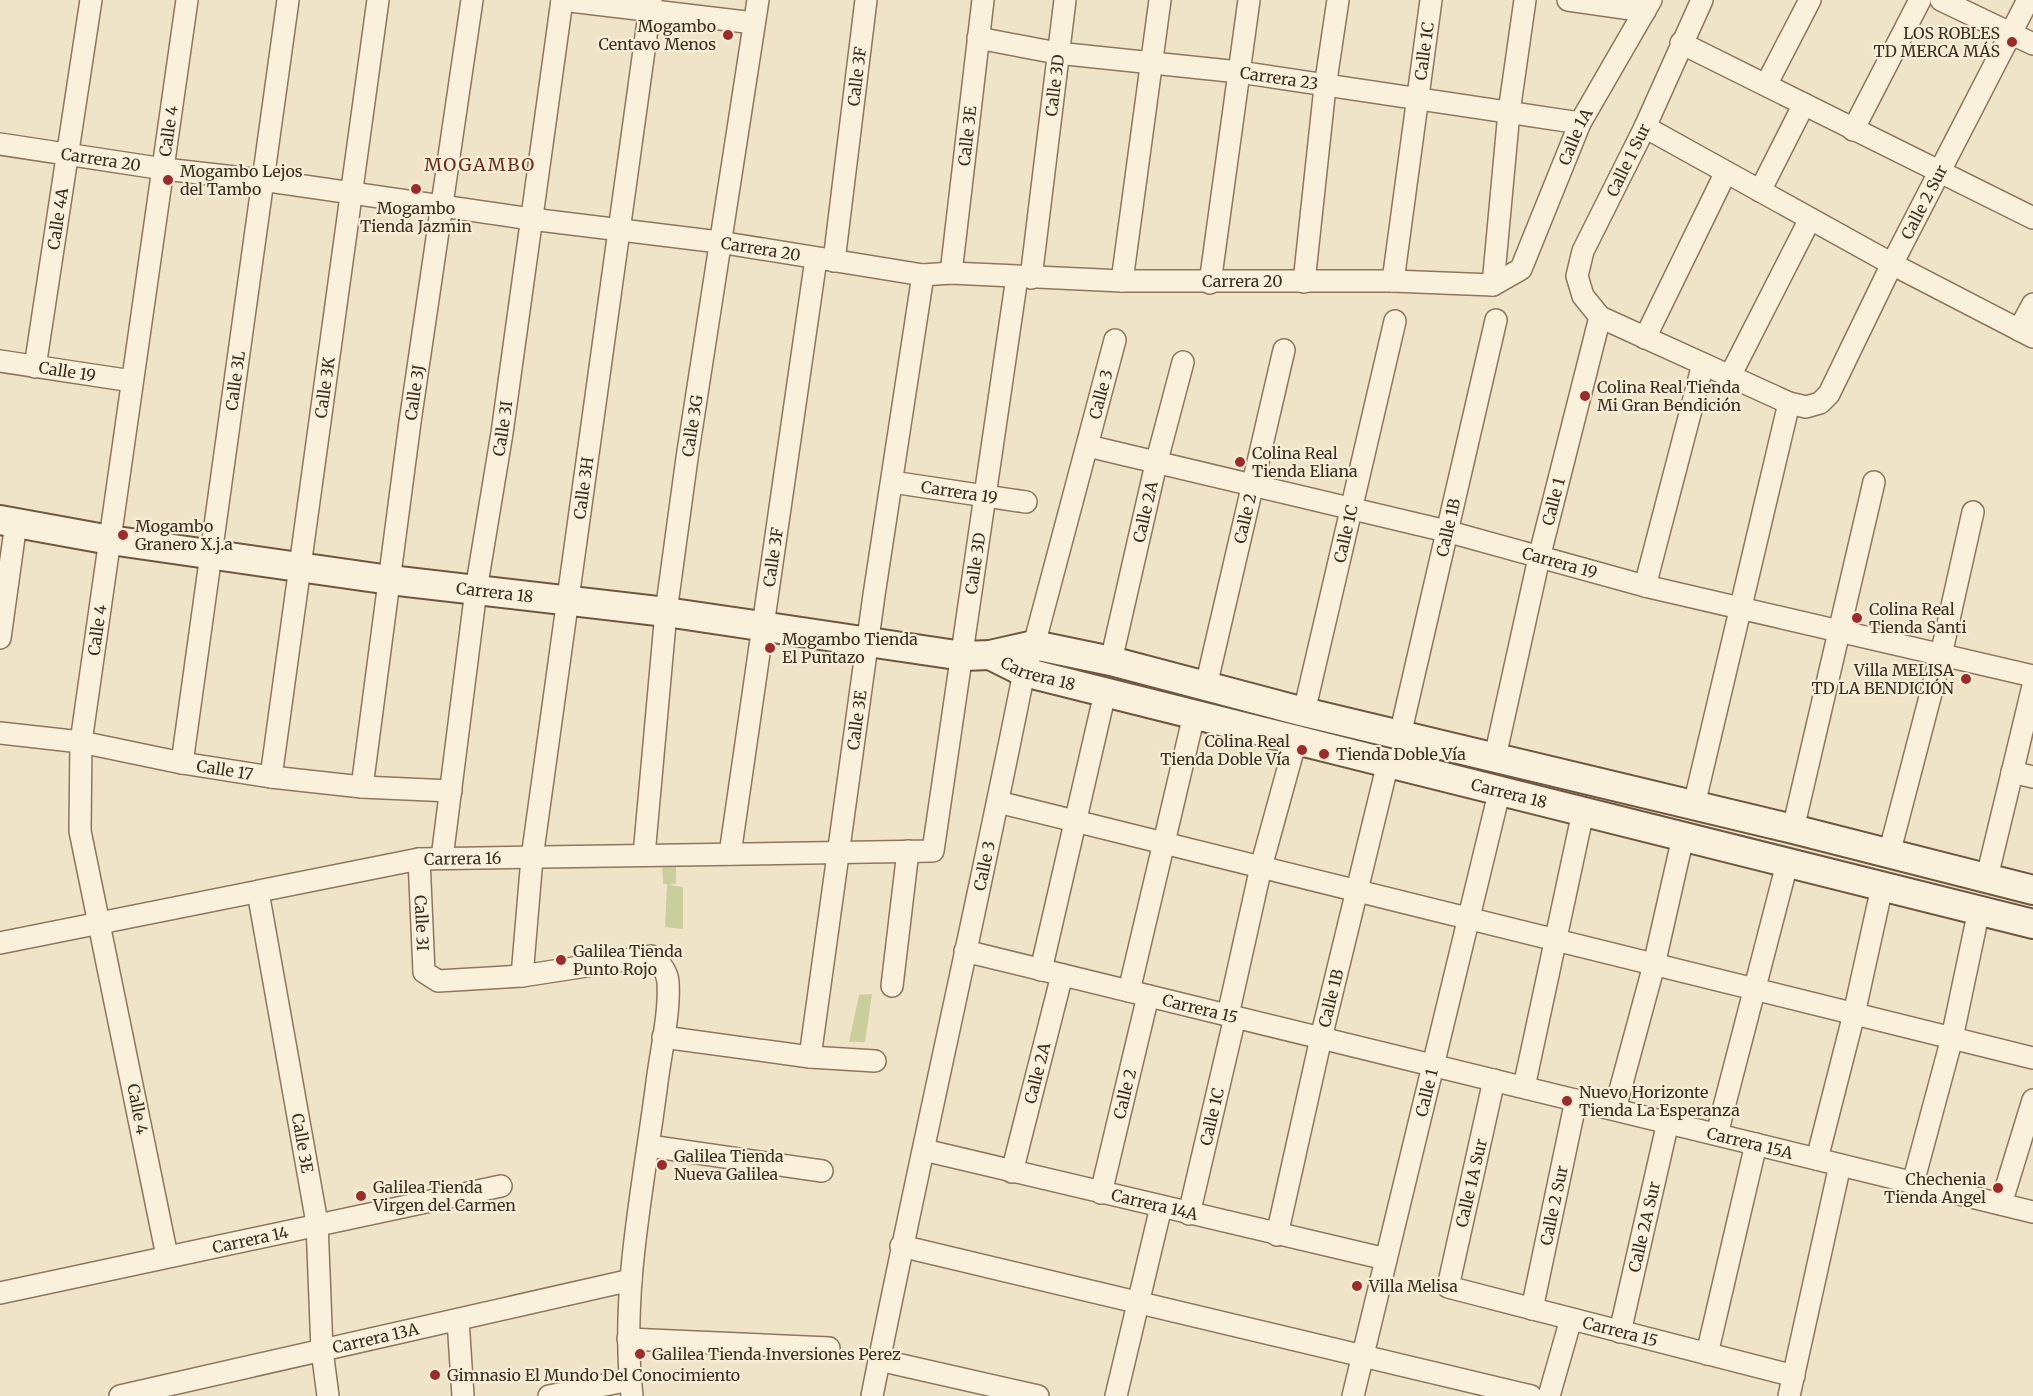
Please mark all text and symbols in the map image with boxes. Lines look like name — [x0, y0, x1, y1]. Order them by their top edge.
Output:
place label: Mogambo Centavo Menos — [598, 16, 716, 54]
street label: Calle 1C — [1410, 21, 1438, 81]
place label: LOS ROBLES TD MERCA MÁS — [1874, 23, 2000, 61]
marker: Mogambo Centavo Menos — [721, 28, 735, 42]
marker: LOS ROBLES TD MERCA MÁS — [2005, 35, 2019, 49]
street label: Calle 3F — [843, 45, 870, 107]
street label: Calle 3D — [1041, 53, 1068, 117]
street label: Carrera 23 — [1239, 62, 1320, 94]
street label: Calle 4 — [155, 104, 182, 158]
street label: Calle 3E — [954, 104, 981, 167]
street label: Calle 1A — [1554, 104, 1597, 168]
street label: Calle 1 Sur — [1602, 120, 1654, 200]
street label: Carrera 20 — [60, 143, 142, 175]
district label: MOGAMBO — [424, 153, 536, 176]
place label: Mogambo Lejos del Tambo — [180, 161, 303, 199]
street label: Calle 2 Sur — [1896, 161, 1951, 243]
marker: Mogambo Lejos del Tambo — [161, 173, 175, 187]
marker: Mogambo Tienda Jazmin — [409, 182, 423, 196]
street label: Calle 4A — [43, 186, 72, 251]
place label: Mogambo Tienda Jazmin — [360, 198, 472, 236]
street label: Carrera 20 — [719, 232, 802, 265]
street label: Carrera 20 — [1202, 271, 1283, 291]
street label: Calle 3L — [221, 350, 249, 412]
street label: Calle 3K — [311, 355, 339, 420]
street label: Calle 19 — [37, 357, 97, 385]
street label: Calle 3J — [400, 363, 428, 422]
street label: Calle 3 — [1084, 367, 1117, 421]
place label: Colina Real Tienda Mi Gran Bendición — [1597, 377, 1741, 415]
marker: Colina Real Tienda Mi Gran Bendición — [1578, 389, 1592, 403]
street label: Calle 3G — [677, 393, 707, 458]
street label: Calle 3I — [488, 399, 516, 458]
place label: Colina Real Tienda Eliana — [1252, 443, 1358, 481]
street label: Calle 3H — [569, 455, 598, 520]
marker: Colina Real Tienda Eliana — [1233, 455, 1247, 469]
street label: Carrera 19 — [920, 476, 999, 508]
street label: Calle 1 — [1538, 476, 1569, 528]
street label: Calle 2A — [1128, 479, 1162, 544]
street label: Calle 2 — [1229, 491, 1260, 545]
street label: Calle 1B — [1432, 496, 1464, 559]
street label: Calle 1C — [1329, 503, 1362, 565]
place label: Mogambo Granero X.j.a — [135, 516, 233, 554]
street label: Calle 3F — [759, 526, 787, 588]
marker: Mogambo Granero X.j.a — [116, 528, 130, 542]
street label: Calle 3D — [961, 531, 989, 596]
street label: Carrera 19 — [1520, 543, 1600, 582]
street label: Carrera 18 — [455, 578, 534, 607]
place label: Colina Real Tienda Santi — [1869, 599, 1967, 637]
street label: Calle 4 — [83, 603, 111, 657]
marker: Colina Real Tienda Santi — [1850, 611, 1864, 625]
place label: Mogambo Tienda El Puntazo — [782, 629, 918, 667]
marker: Mogambo Tienda El Puntazo — [763, 641, 777, 655]
street label: Carrera 18 — [997, 652, 1077, 694]
place label: Villa MELISA TD LA BENDICIÓN — [1812, 660, 1955, 698]
marker: Villa MELISA TD LA BENDICIÓN — [1959, 672, 1973, 686]
street label: Calle 3E — [843, 688, 871, 751]
place label: Colina Real Tienda Doble Vía — [1160, 731, 1290, 769]
marker: Colina Real Tienda Doble Vía — [1295, 743, 1309, 757]
place label: Tienda Doble Vía — [1336, 744, 1466, 764]
marker: Tienda Doble Vía — [1317, 747, 1331, 761]
street label: Calle 17 — [195, 755, 254, 784]
street label: Carrera 18 — [1469, 774, 1549, 812]
street label: Calle 3 — [969, 839, 999, 893]
street label: Carrera 16 — [424, 848, 502, 869]
street label: Calle 3I — [411, 895, 433, 951]
place label: Galilea Tienda Punto Rojo — [573, 941, 683, 979]
marker: Galilea Tienda Punto Rojo — [554, 953, 568, 967]
street label: Calle 1B — [1314, 967, 1348, 1029]
street label: Carrera 15 — [1160, 990, 1240, 1027]
street label: Calle 2A — [1020, 1040, 1055, 1106]
street label: Calle 2 — [1109, 1067, 1140, 1121]
street label: Calle 1 — [1411, 1067, 1442, 1119]
street label: Calle 4 — [123, 1082, 153, 1136]
place label: Nuevo Horizonte Tienda La Esperanza — [1579, 1082, 1740, 1120]
street label: Calle 1C — [1195, 1086, 1228, 1147]
marker: Nuevo Horizonte Tienda La Esperanza — [1560, 1094, 1574, 1108]
street label: Calle 3E — [288, 1112, 318, 1175]
street label: Carrera 15A — [1705, 1123, 1796, 1163]
street label: Calle 1A Sur — [1451, 1137, 1491, 1229]
place label: Galilea Tienda Nueva Galilea — [674, 1146, 784, 1184]
marker: Galilea Tienda Nueva Galilea — [655, 1158, 669, 1172]
street label: Calle 2 Sur — [1536, 1164, 1572, 1247]
place label: Chechenia Tienda Angel — [1884, 1169, 1986, 1207]
place label: Galilea Tienda Virgen del Carmen — [372, 1177, 516, 1215]
street label: Calle 2A Sur — [1624, 1179, 1664, 1274]
marker: Chechenia Tienda Angel — [1991, 1181, 2005, 1195]
street label: Carrera 14A — [1109, 1185, 1201, 1224]
marker: Galilea Tienda Virgen del Carmen — [354, 1189, 368, 1203]
street label: Carrera 14 — [211, 1222, 290, 1257]
place label: Villa Melisa — [1368, 1276, 1458, 1296]
marker: Villa Melisa — [1350, 1279, 1364, 1293]
street label: Carrera 15 — [1581, 1312, 1660, 1351]
street label: Carrera 13A — [330, 1318, 421, 1357]
place label: Galilea Tienda Inversiones Perez — [652, 1344, 901, 1364]
marker: Galilea Tienda Inversiones Perez — [633, 1347, 647, 1361]
place label: Gimnasio El Mundo Del Conocimiento — [447, 1365, 740, 1385]
marker: Gimnasio El Mundo Del Conocimiento — [428, 1368, 442, 1382]

